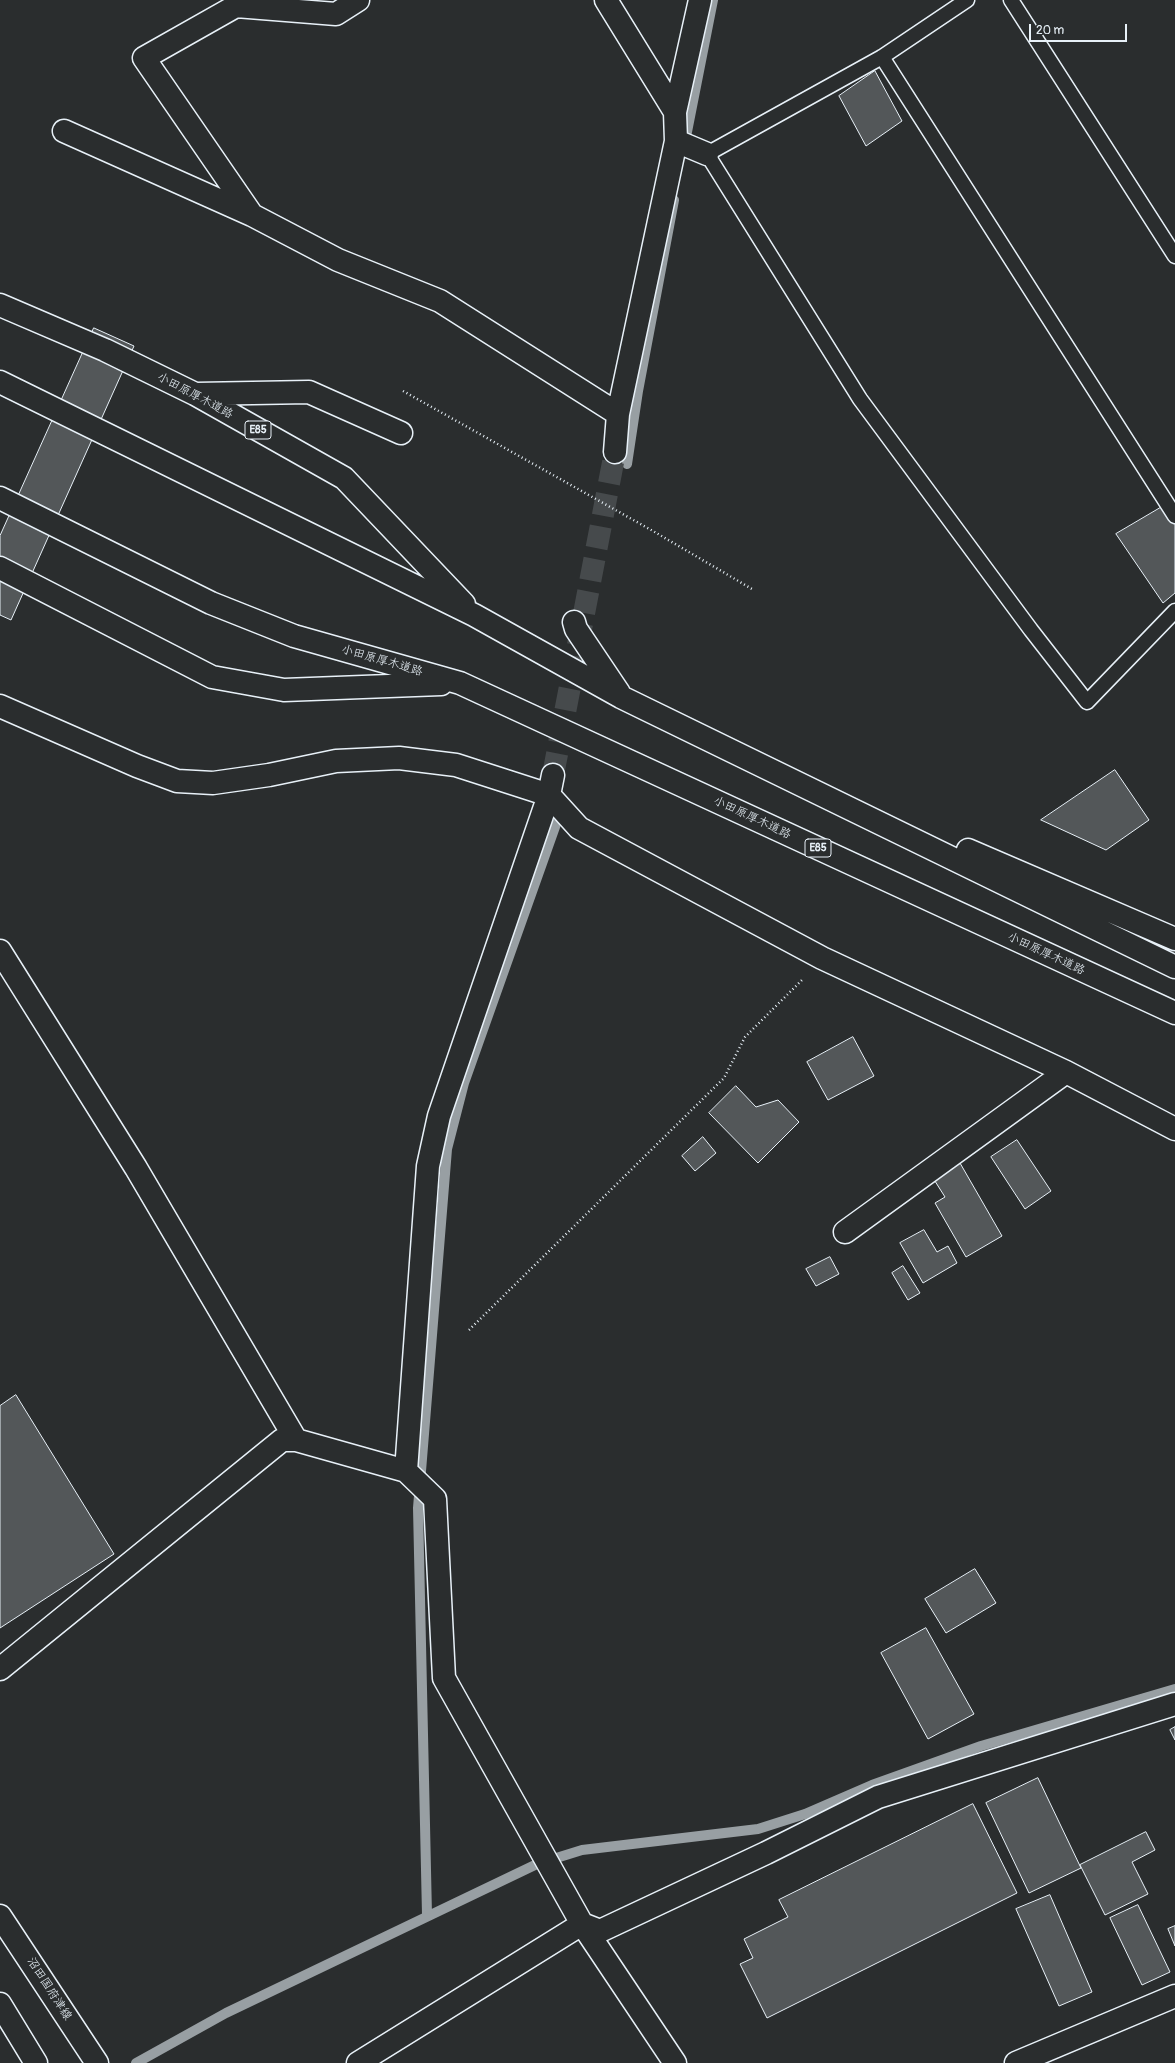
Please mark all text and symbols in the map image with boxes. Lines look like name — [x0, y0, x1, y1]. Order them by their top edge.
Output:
scale bar — [1031, 16, 1129, 42]
text: 20 m — [1036, 23, 1064, 38]
street label: 小田原厚木道路 — [155, 370, 235, 422]
road number: E85 — [245, 421, 271, 439]
street label: 小田原厚木道路 — [340, 643, 424, 679]
street label: 小田原厚木道路 — [711, 794, 793, 842]
road number: E85 — [805, 839, 831, 857]
street label: 小田原厚木道路 — [1005, 930, 1087, 978]
street label: 沼田国府津線 — [23, 1955, 75, 2023]

